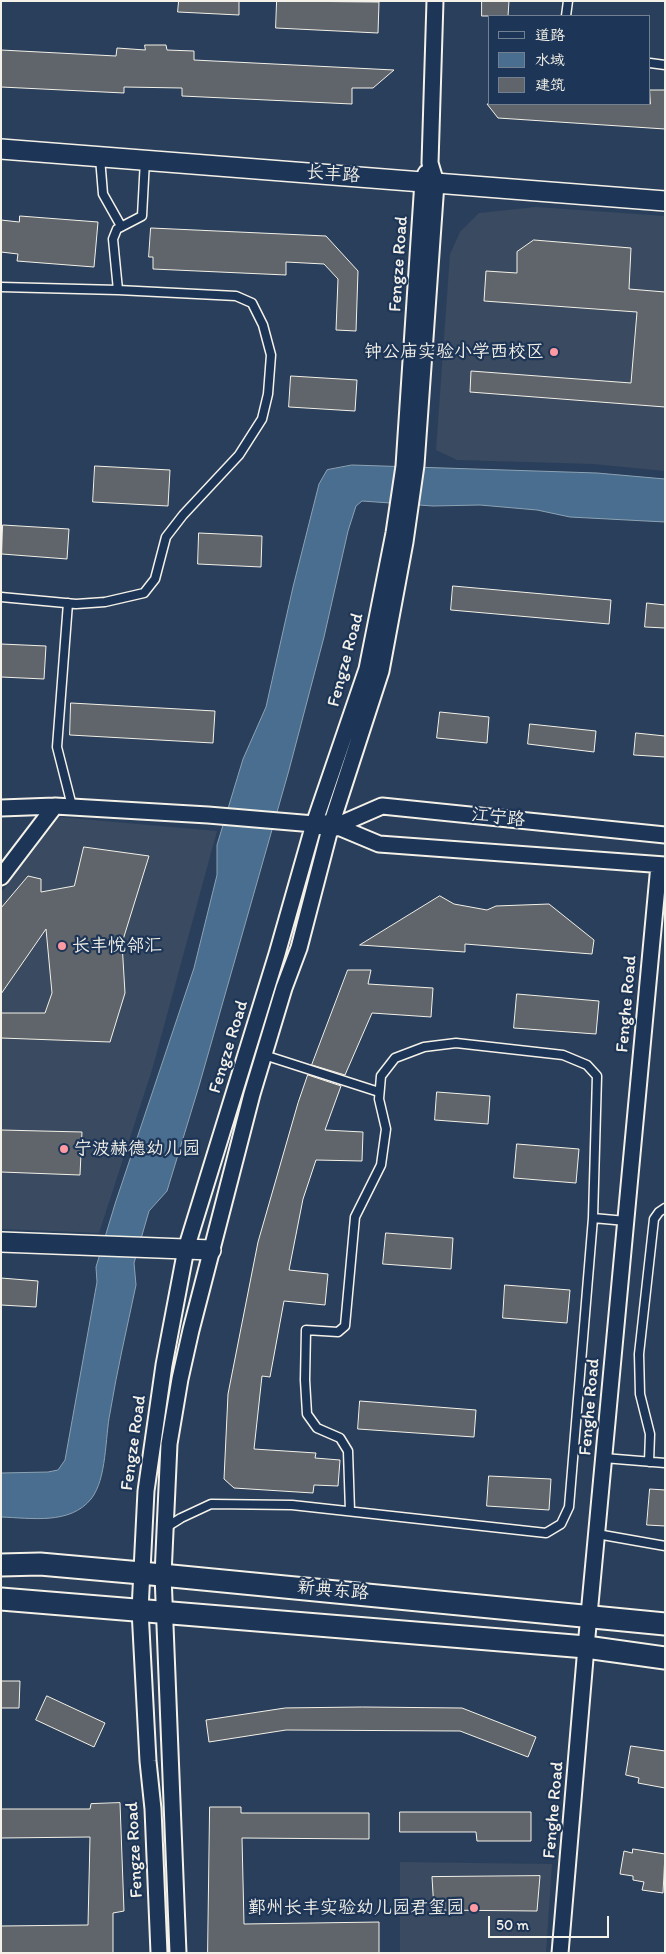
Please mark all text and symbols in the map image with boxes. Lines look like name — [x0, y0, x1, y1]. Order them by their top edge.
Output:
legend — [488, 15, 651, 105]
text: 道路 — [535, 26, 565, 44]
text: 水域 — [535, 51, 565, 69]
text: 建筑 — [535, 76, 565, 94]
street label: 长丰路 — [305, 162, 361, 188]
street label: Fengze Road — [385, 215, 413, 313]
place label: 钟公庙实验小学西校区 — [364, 341, 544, 363]
marker: 钟公庙实验小学西校区 — [548, 346, 560, 358]
street label: Fengze Road — [323, 611, 369, 709]
street label: 江宁路 — [470, 804, 526, 832]
place label: 长丰悦邻汇 — [72, 935, 162, 957]
marker: 长丰悦邻汇 — [56, 940, 68, 952]
street label: Fenghe Road — [612, 954, 642, 1054]
street label: Fengze Road — [205, 998, 253, 1096]
place label: 宁波赫德幼儿园 — [74, 1138, 200, 1160]
marker: 宁波赫德幼儿园 — [58, 1143, 70, 1155]
street label: Fenghe Road — [575, 1357, 605, 1457]
street label: Fengze Road — [117, 1394, 151, 1492]
street label: 新典东路 — [296, 1577, 370, 1605]
street label: Fenghe Road — [539, 1760, 569, 1860]
street label: Fengze Road — [122, 1801, 148, 1899]
place label: 鄞州长丰实验幼儿园君玺园 — [248, 1897, 464, 1919]
marker: 鄞州长丰实验幼儿园君玺园 — [468, 1902, 480, 1914]
scale bar — [491, 1906, 612, 1938]
text: 50 m — [496, 1916, 529, 1934]

